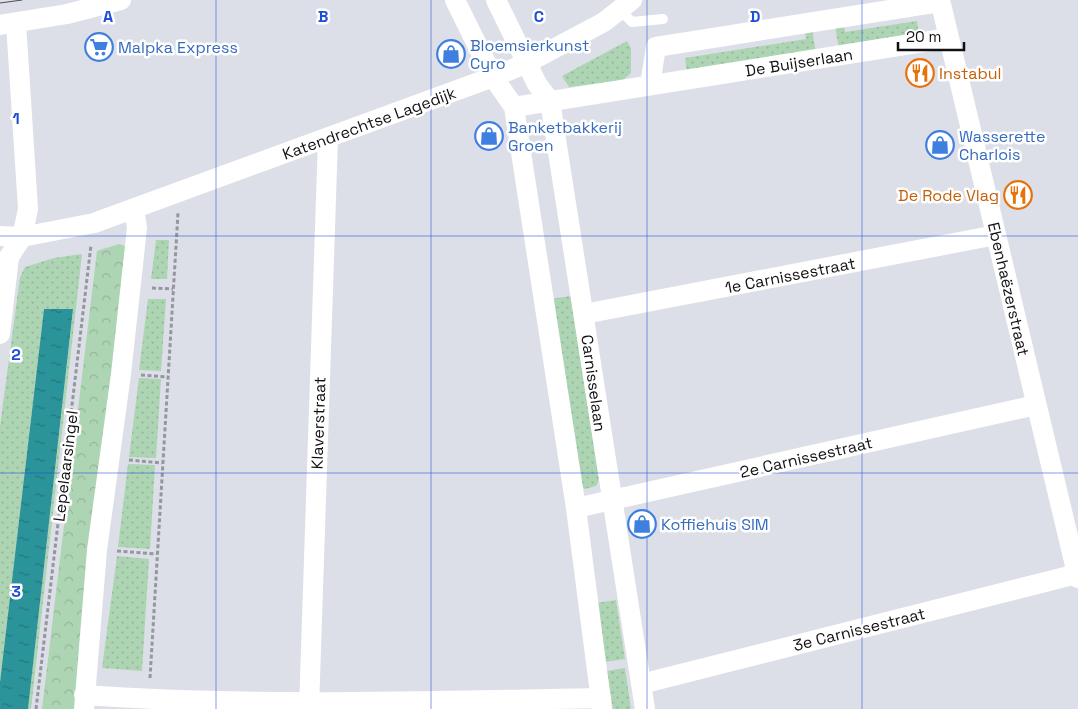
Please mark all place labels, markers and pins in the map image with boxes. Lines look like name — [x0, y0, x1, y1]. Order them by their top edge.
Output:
supermarket icon: Malpka Express — [84, 32, 114, 62]
place label: Bloemsierkunst Cyro — [470, 35, 589, 74]
place label: Malpka Express — [118, 37, 238, 58]
shop icon: Bloemsierkunst Cyro — [436, 39, 466, 69]
restaurant icon: Instabul — [905, 58, 935, 88]
place label: Instabul — [939, 63, 1002, 84]
place label: Banketbakkerij Groen — [508, 117, 622, 156]
shop icon: Banketbakkerij Groen — [474, 121, 504, 151]
place label: Wasserette Charlois — [959, 126, 1046, 165]
shop icon: Wasserette Charlois — [925, 130, 955, 160]
restaurant icon: De Rode Vlag — [1003, 180, 1033, 210]
place label: De Rode Vlag — [898, 185, 999, 206]
shop icon: Koffiehuis SIM — [627, 509, 657, 539]
place label: Koffiehuis SIM — [661, 514, 769, 535]

